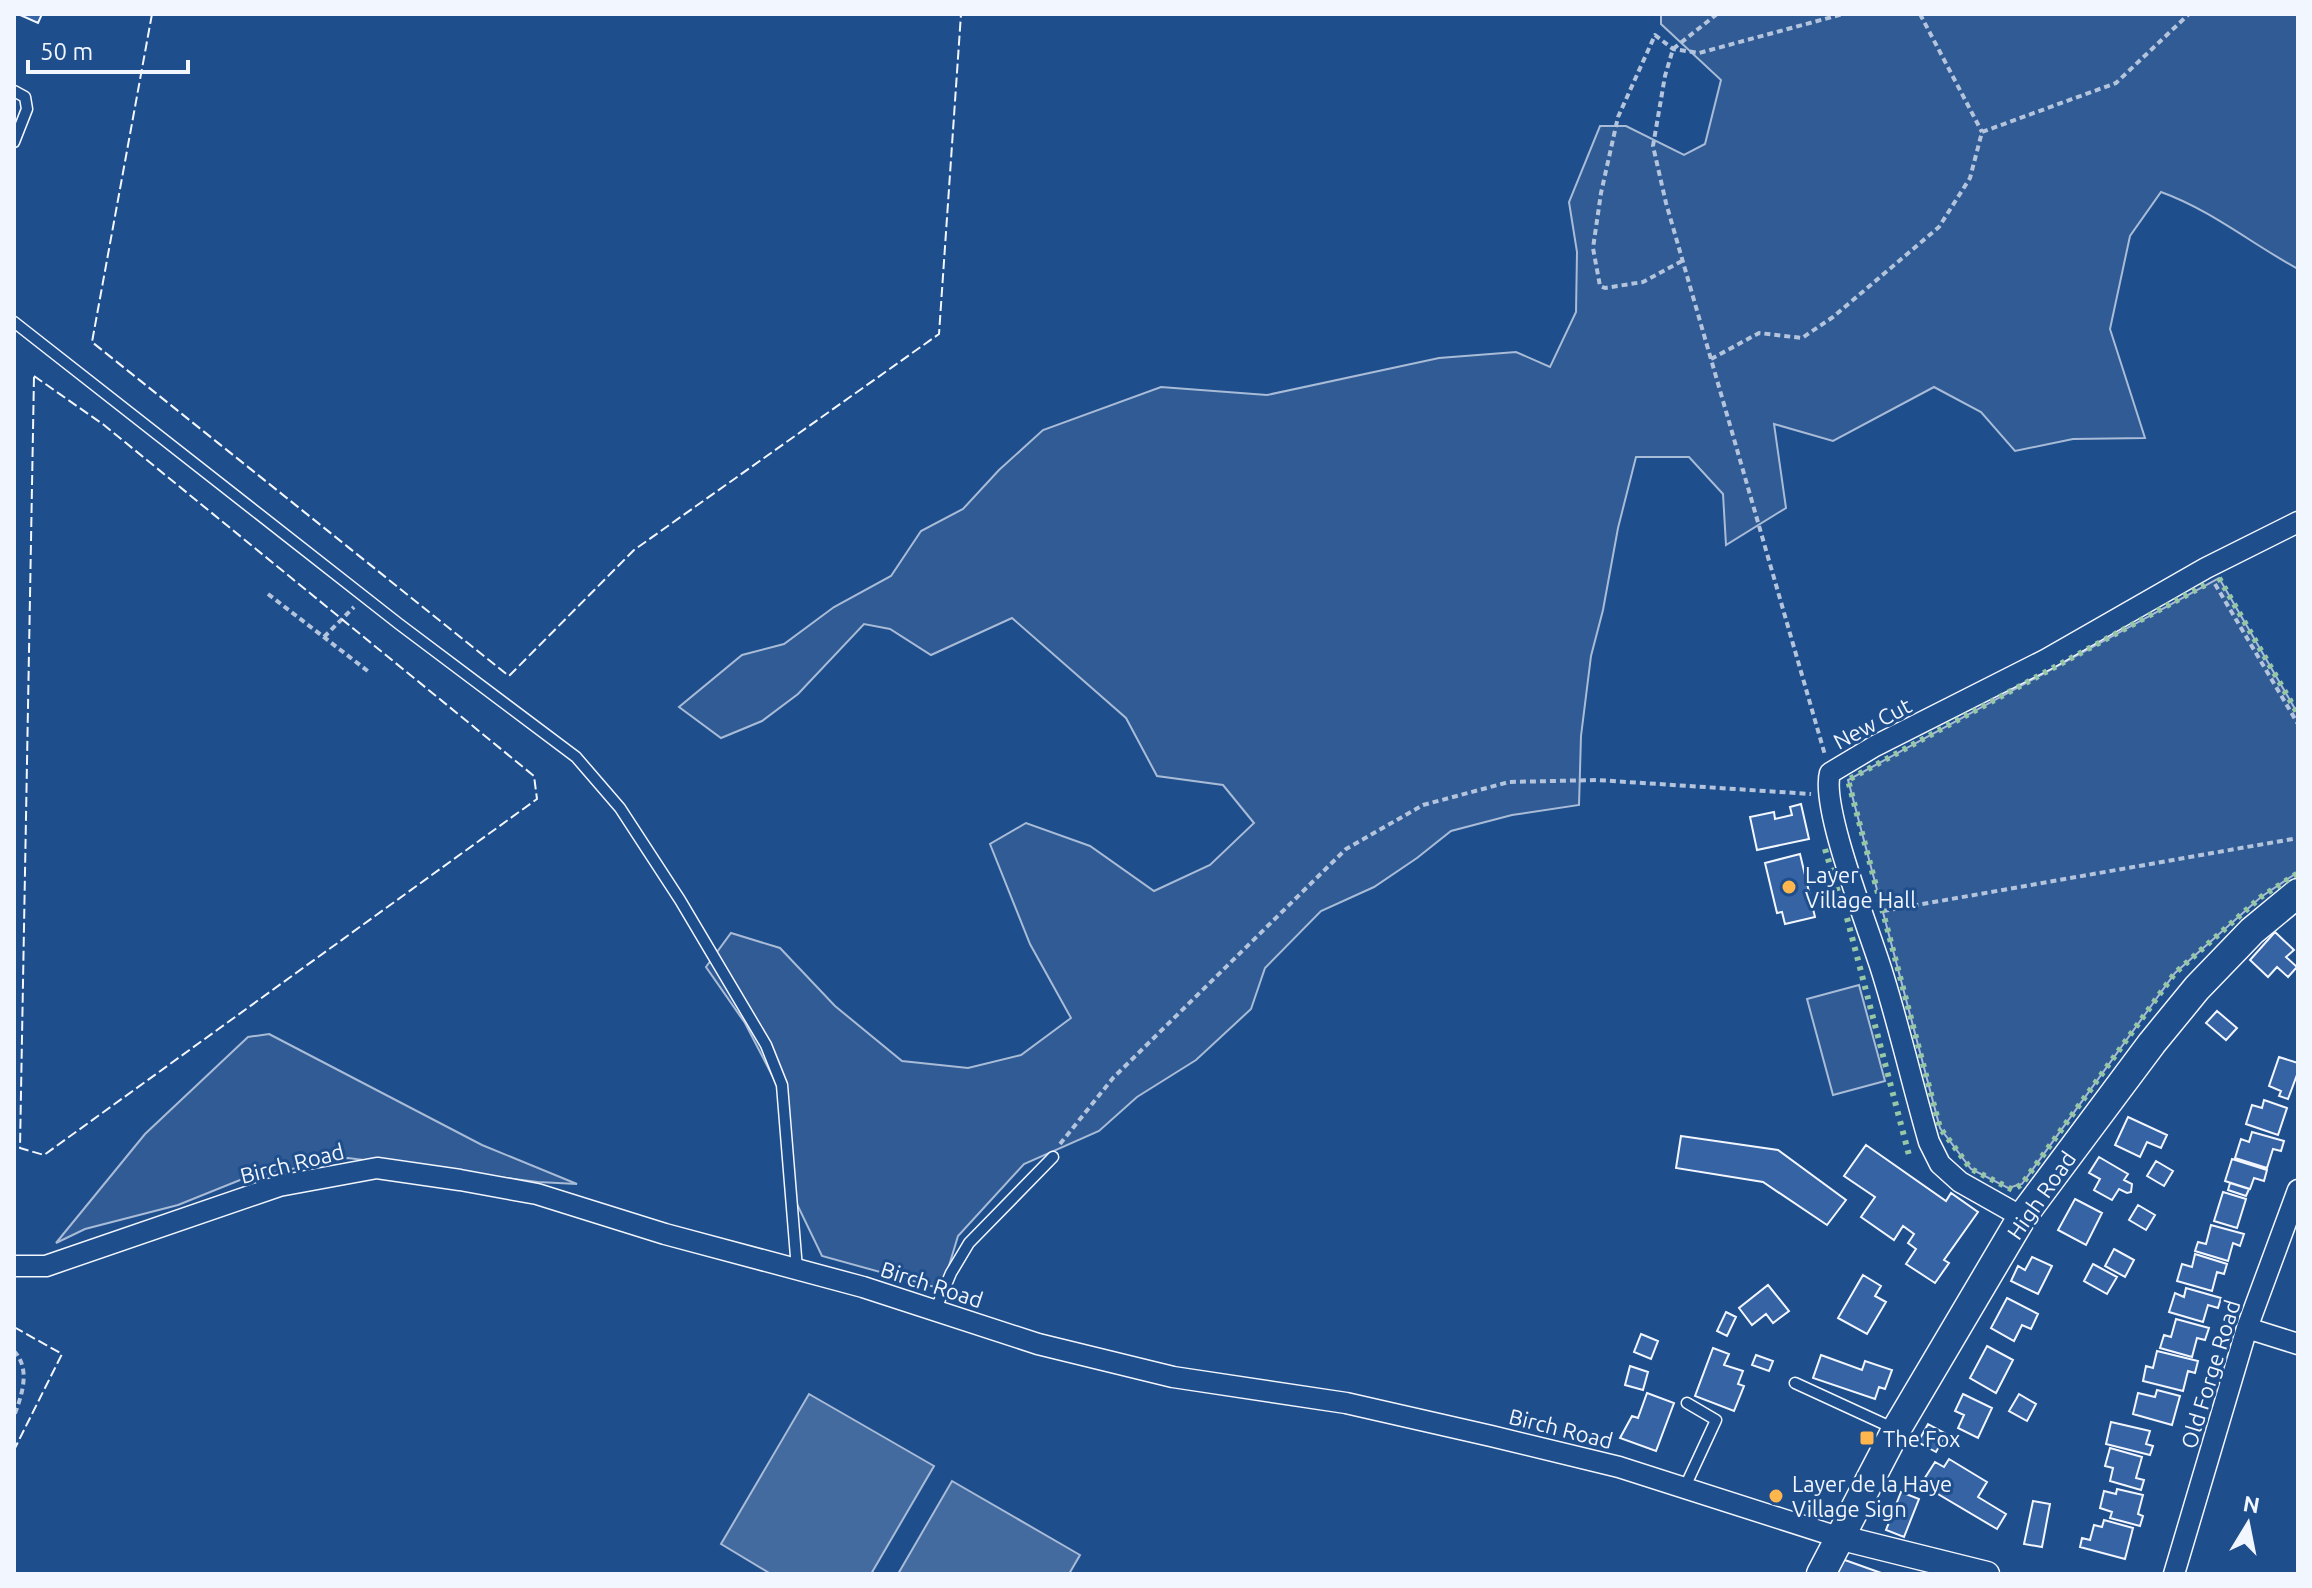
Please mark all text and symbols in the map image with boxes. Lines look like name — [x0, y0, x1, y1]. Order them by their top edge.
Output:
scale bar — [28, 24, 188, 74]
text: 50 m — [40, 38, 93, 65]
street label: New Cut — [1829, 692, 1915, 754]
place label: Layer Village Hall — [1805, 862, 1916, 912]
marker: Layer Village Hall — [1780, 878, 1798, 896]
street label: Birch Road — [237, 1138, 347, 1188]
street label: High Road — [2002, 1146, 2080, 1244]
street label: Birch Road — [878, 1256, 986, 1312]
street label: Old Forge Road — [2176, 1297, 2244, 1451]
street label: Birch Road — [1506, 1403, 1616, 1453]
place label: The Fox — [1883, 1426, 1960, 1451]
marker: The Fox — [1858, 1429, 1876, 1447]
place label: Layer de la Haye Village Sign — [1792, 1471, 1952, 1521]
north arrow — [2208, 1484, 2288, 1564]
marker: Layer de la Haye Village Sign — [1767, 1487, 1785, 1505]
text: N — [2241, 1490, 2262, 1518]

